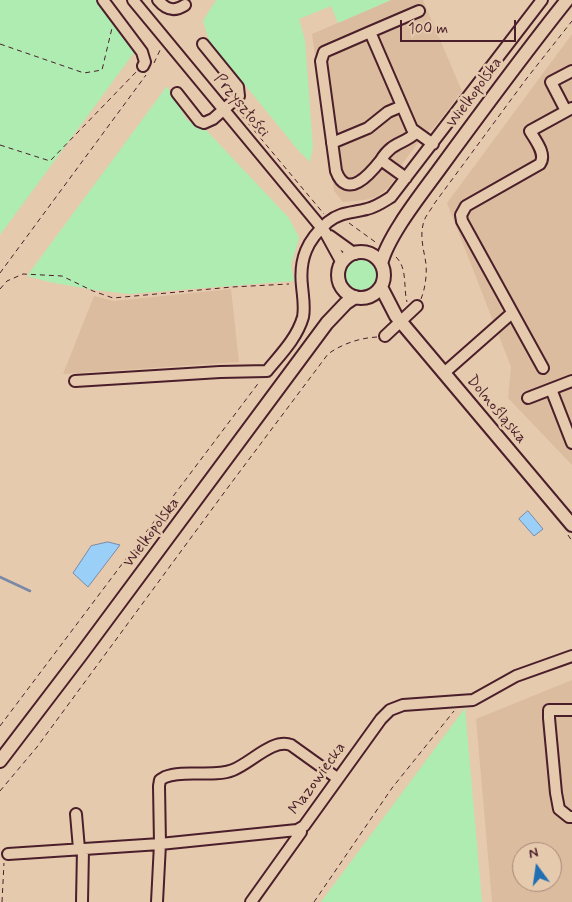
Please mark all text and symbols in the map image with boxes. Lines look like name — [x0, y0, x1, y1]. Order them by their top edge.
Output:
scale bar — [402, 10, 518, 42]
text: 100 m — [408, 19, 448, 39]
street label: Wielkopolska — [443, 54, 507, 132]
street label: Przyszłości — [209, 70, 273, 142]
street label: Dolnośląska — [462, 372, 530, 448]
street label: Wielkopolska — [120, 494, 184, 572]
street label: Mazowiecka — [285, 739, 351, 819]
north arrow — [512, 842, 562, 892]
text: N — [527, 844, 540, 863]

